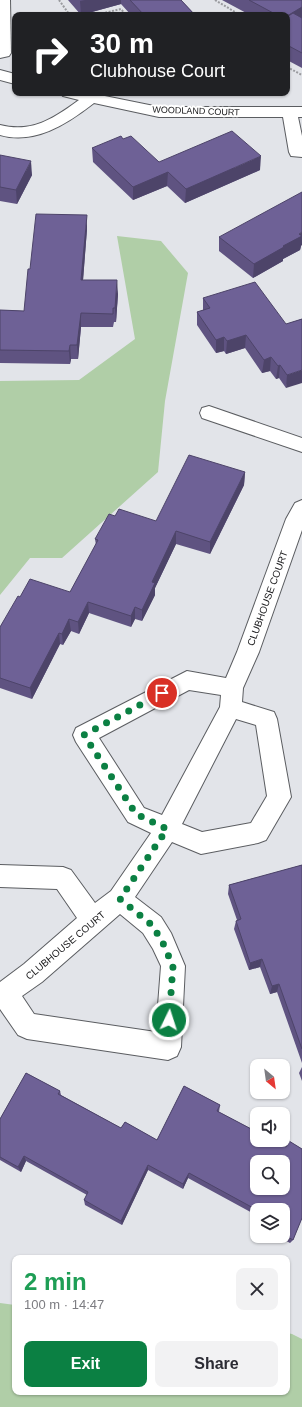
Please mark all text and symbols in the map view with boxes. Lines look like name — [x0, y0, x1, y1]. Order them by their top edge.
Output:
icon: right — [24, 28, 76, 80]
text: 30 m — [90, 28, 154, 59]
text: Clubhouse Court — [90, 61, 225, 81]
street label: WOODLAND COURT — [152, 104, 240, 118]
street label: CLUBHOUSE COURT — [245, 549, 290, 647]
pin — [145, 676, 179, 710]
icon: arrive — [151, 682, 173, 704]
street label: CLUBHOUSE COURT — [23, 909, 107, 982]
position arrow — [148, 999, 190, 1041]
north arrow — [250, 1059, 290, 1099]
map controls — [250, 1059, 290, 1243]
button: sound — [250, 1107, 290, 1147]
button: search — [250, 1155, 290, 1195]
button: layers — [250, 1203, 290, 1243]
text: 2 min — [24, 1268, 87, 1295]
button: close — [236, 1268, 278, 1310]
text: 100 m · 14:47 — [24, 1297, 104, 1312]
button: Exit — [24, 1341, 147, 1387]
button: Share — [155, 1341, 278, 1387]

